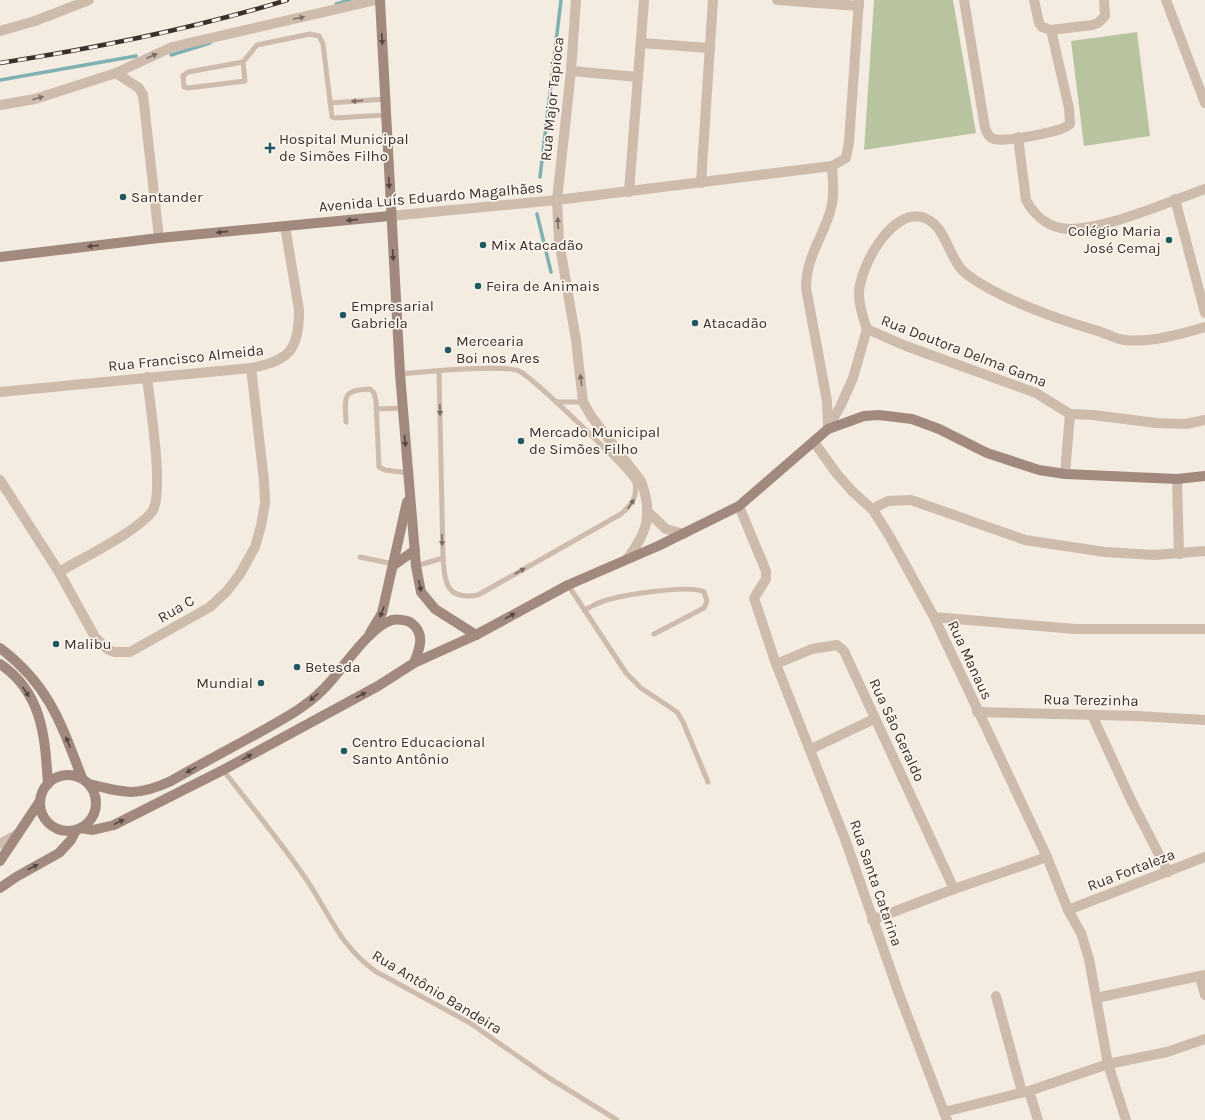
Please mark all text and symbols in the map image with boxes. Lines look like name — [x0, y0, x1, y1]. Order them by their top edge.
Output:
one-way arrow — [293, 15, 306, 21]
one-way arrow — [378, 33, 385, 45]
street label: Rua Major Tapioca — [537, 36, 567, 162]
one-way arrow — [146, 53, 157, 59]
one-way arrow — [33, 95, 45, 101]
one-way arrow — [351, 98, 363, 105]
place label: Hospital Municipal de Simões Filho — [279, 130, 409, 165]
marker: Hospital Municipal de Simões Filho — [264, 142, 276, 154]
one-way arrow — [385, 177, 392, 189]
street label: Avenida Luís Eduardo Magalhães — [318, 178, 544, 216]
place label: Santander — [131, 188, 203, 206]
marker: Santander — [118, 192, 128, 202]
one-way arrow — [346, 216, 358, 223]
one-way arrow — [555, 216, 561, 229]
place label: Colégio Maria José Cemaj — [1068, 222, 1161, 257]
one-way arrow — [216, 228, 228, 235]
marker: Colégio Maria José Cemaj — [1164, 235, 1174, 245]
place label: Mix Atacadão — [491, 236, 583, 254]
marker: Mix Atacadão — [478, 240, 488, 250]
one-way arrow — [87, 243, 99, 249]
one-way arrow — [389, 249, 396, 261]
place label: Feira de Animais — [486, 277, 600, 295]
marker: Feira de Animais — [473, 281, 483, 291]
place label: Empresarial Gabriela — [351, 297, 434, 332]
marker: Empresarial Gabriela — [338, 310, 348, 320]
street label: Rua Doutora Delma Gama — [879, 311, 1049, 391]
place label: Atacadão — [703, 314, 767, 332]
marker: Atacadão — [690, 318, 700, 328]
place label: Mercearia Boi nos Ares — [456, 332, 540, 367]
street label: Rua Francisco Almeida — [107, 341, 265, 375]
marker: Mercearia Boi nos Ares — [443, 345, 453, 355]
one-way arrow — [577, 374, 584, 386]
one-way arrow — [437, 404, 443, 417]
place label: Mercado Municipal de Simões Filho — [529, 423, 660, 458]
one-way arrow — [402, 435, 409, 447]
marker: Mercado Municipal de Simões Filho — [516, 436, 526, 446]
one-way arrow — [627, 498, 634, 509]
one-way arrow — [439, 534, 446, 546]
one-way arrow — [515, 567, 526, 574]
one-way arrow — [418, 580, 424, 592]
street label: Rua C — [154, 591, 198, 627]
one-way arrow — [378, 606, 384, 618]
one-way arrow — [504, 613, 516, 619]
street label: Rua Manaus — [944, 618, 996, 702]
place label: Malibu — [64, 635, 112, 653]
marker: Malibu — [51, 639, 61, 649]
place label: Betesda — [305, 658, 360, 676]
marker: Betesda — [292, 662, 302, 672]
place label: Mundial — [196, 674, 253, 692]
street label: Rua São Geraldo — [865, 676, 929, 784]
marker: Mundial — [256, 678, 266, 688]
one-way arrow — [23, 686, 30, 698]
street label: Rua Terezinha — [1043, 690, 1139, 710]
one-way arrow — [310, 692, 319, 701]
one-way arrow — [355, 692, 367, 698]
place label: Centro Educacional Santo Antônio — [352, 733, 485, 768]
one-way arrow — [64, 735, 70, 747]
marker: Centro Educacional Santo Antônio — [339, 746, 349, 756]
one-way arrow — [241, 754, 253, 760]
one-way arrow — [185, 767, 196, 773]
street label: Rua Santa Catarina — [846, 817, 906, 949]
one-way arrow — [113, 819, 124, 826]
street label: Rua Fortaleza — [1085, 845, 1177, 895]
one-way arrow — [27, 864, 39, 871]
street label: Rua Antônio Bandeira — [369, 946, 505, 1038]

